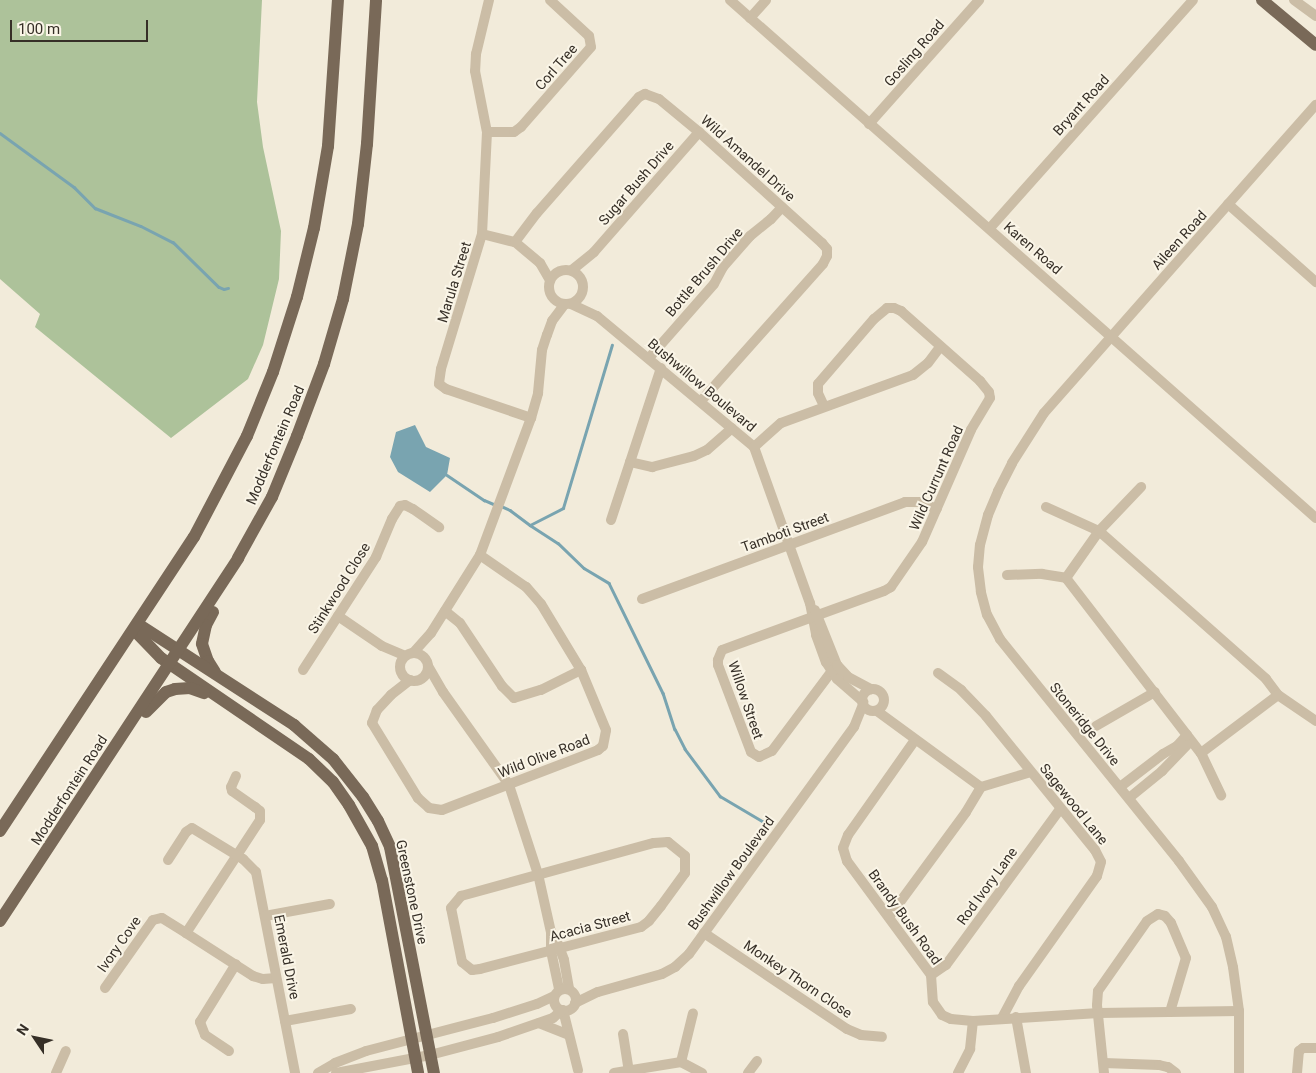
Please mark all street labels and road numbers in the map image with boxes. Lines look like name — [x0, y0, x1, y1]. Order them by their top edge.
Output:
street label: Gosling Road — [881, 16, 947, 90]
street label: Corl Tree — [531, 40, 581, 94]
street label: Bryant Road — [1049, 71, 1113, 139]
street label: Wild Amandel Drive — [697, 111, 799, 205]
street label: Sugar Bush Drive — [595, 137, 677, 229]
street label: Aileen Road — [1148, 207, 1210, 273]
street label: Karen Road — [1000, 218, 1066, 278]
street label: Bottle Brush Drive — [662, 224, 746, 320]
street label: Marula Street — [434, 240, 474, 324]
street label: Bushwillow Boulevard — [644, 335, 760, 435]
street label: Modderfontein Road — [242, 383, 308, 507]
street label: Wild Currunt Road — [905, 423, 967, 533]
street label: Tamboti Street — [739, 508, 831, 556]
street label: Stinkwood Close — [304, 539, 374, 637]
street label: Willow Street — [725, 659, 767, 741]
street label: Stoneridge Drive — [1046, 679, 1124, 769]
street label: Wild Olive Road — [496, 731, 592, 781]
street label: Modderfontein Road — [27, 732, 111, 848]
street label: Sagewood Lane — [1036, 760, 1112, 848]
street label: Bushwillow Boulevard — [684, 813, 778, 933]
street label: Greenstone Drive — [393, 838, 431, 946]
street label: Rod Ivory Lane — [953, 844, 1021, 928]
street label: Brandy Bush Road — [865, 866, 945, 968]
street label: Acacia Street — [548, 907, 632, 945]
street label: Ivory Cove — [94, 913, 144, 975]
street label: Emerald Drive — [271, 913, 303, 1001]
street label: Monkey Thorn Close — [740, 936, 856, 1022]

